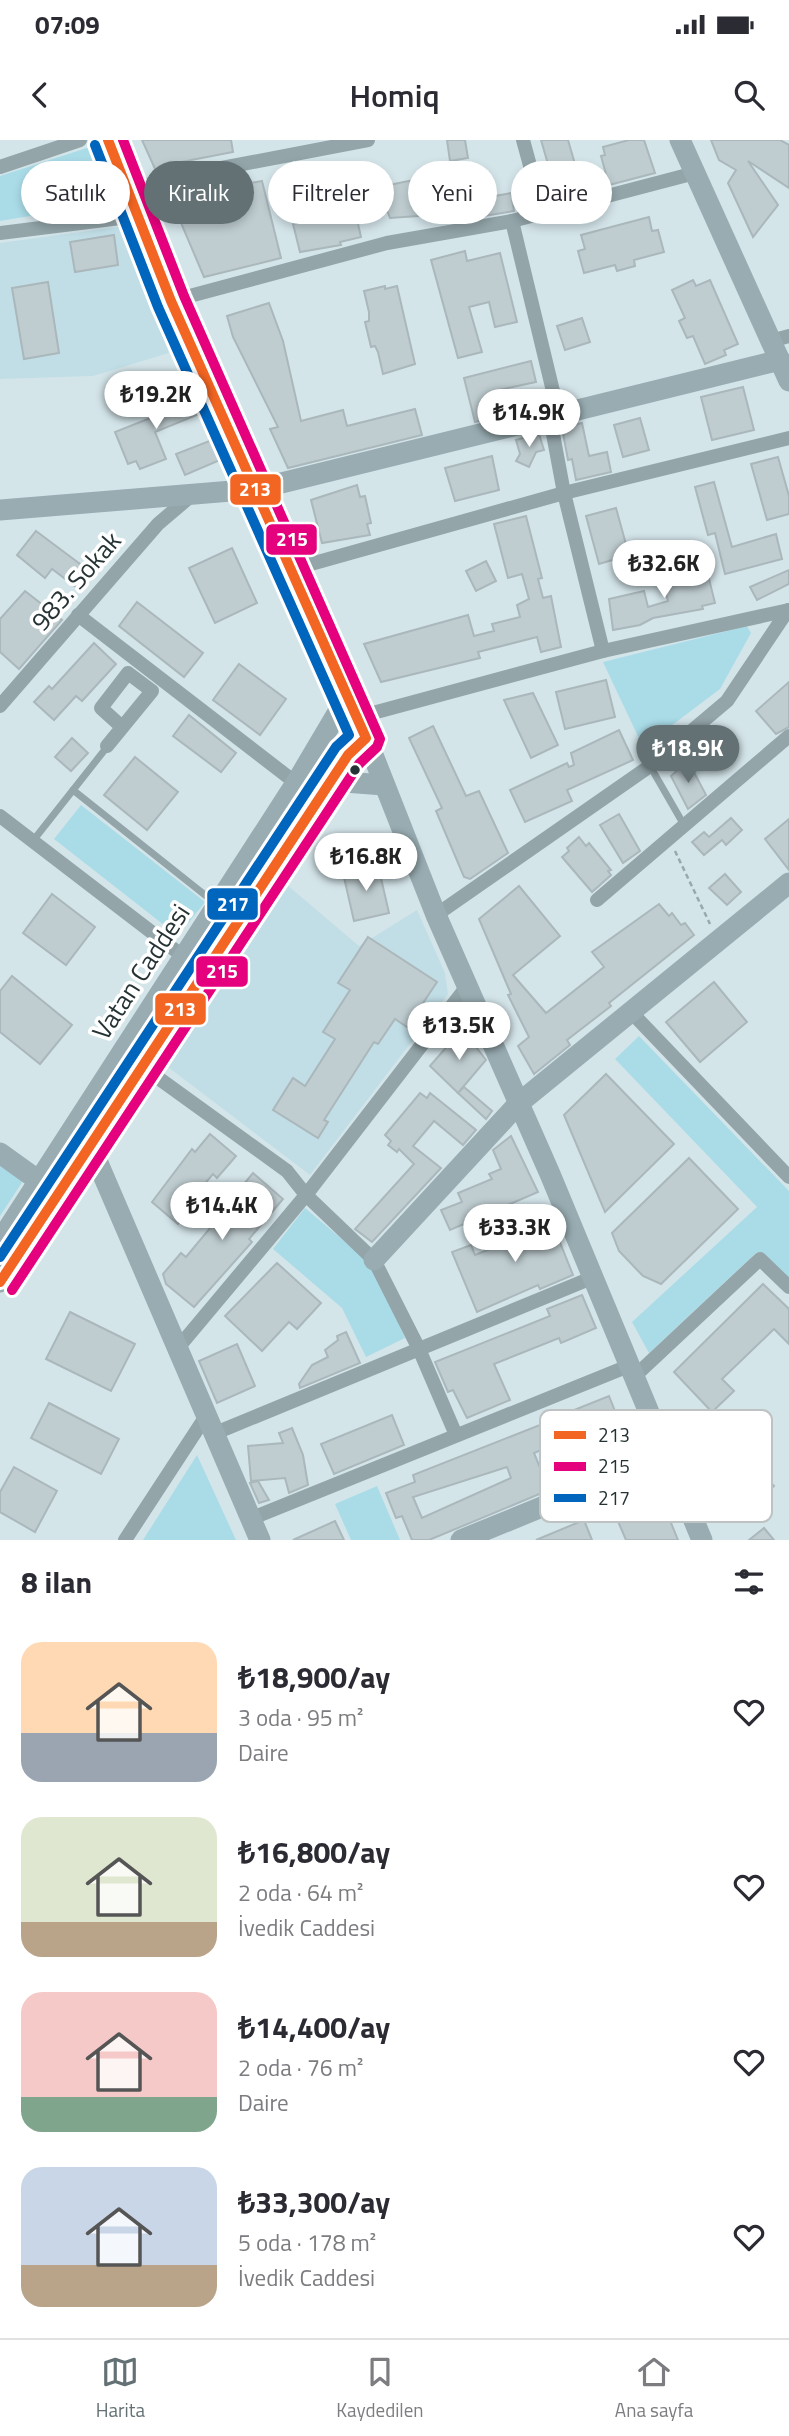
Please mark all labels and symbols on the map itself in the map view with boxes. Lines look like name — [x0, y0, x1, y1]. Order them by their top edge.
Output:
pin: ₺19.2K — [99, 372, 213, 431]
pin: ₺14.9K — [472, 390, 586, 449]
line badge: 213 — [229, 473, 282, 506]
text: 213 — [239, 474, 271, 503]
street label: 983. Sokak — [21, 522, 130, 639]
line badge: 215 — [265, 523, 318, 556]
text: 215 — [276, 524, 308, 553]
pin: ₺32.6K — [607, 540, 721, 600]
pin: ₺18.9K — [631, 726, 745, 785]
unlabelled marker — [348, 763, 362, 777]
pin: ₺16.8K — [309, 834, 423, 893]
line badge: 217 — [206, 887, 259, 921]
text: 217 — [217, 889, 249, 918]
street label: Vatan Caddesi — [82, 896, 199, 1047]
line badge: 215 — [195, 955, 249, 988]
text: 215 — [206, 956, 238, 985]
line badge: 213 — [154, 992, 207, 1026]
text: 213 — [164, 994, 196, 1023]
pin: ₺13.5K — [402, 1002, 516, 1062]
pin: ₺14.4K — [165, 1182, 279, 1242]
pin: ₺33.3K — [458, 1204, 572, 1264]
legend — [540, 1410, 772, 1522]
text: 213 — [598, 1420, 630, 1449]
text: 215 — [598, 1451, 630, 1480]
text: 217 — [598, 1483, 630, 1512]

